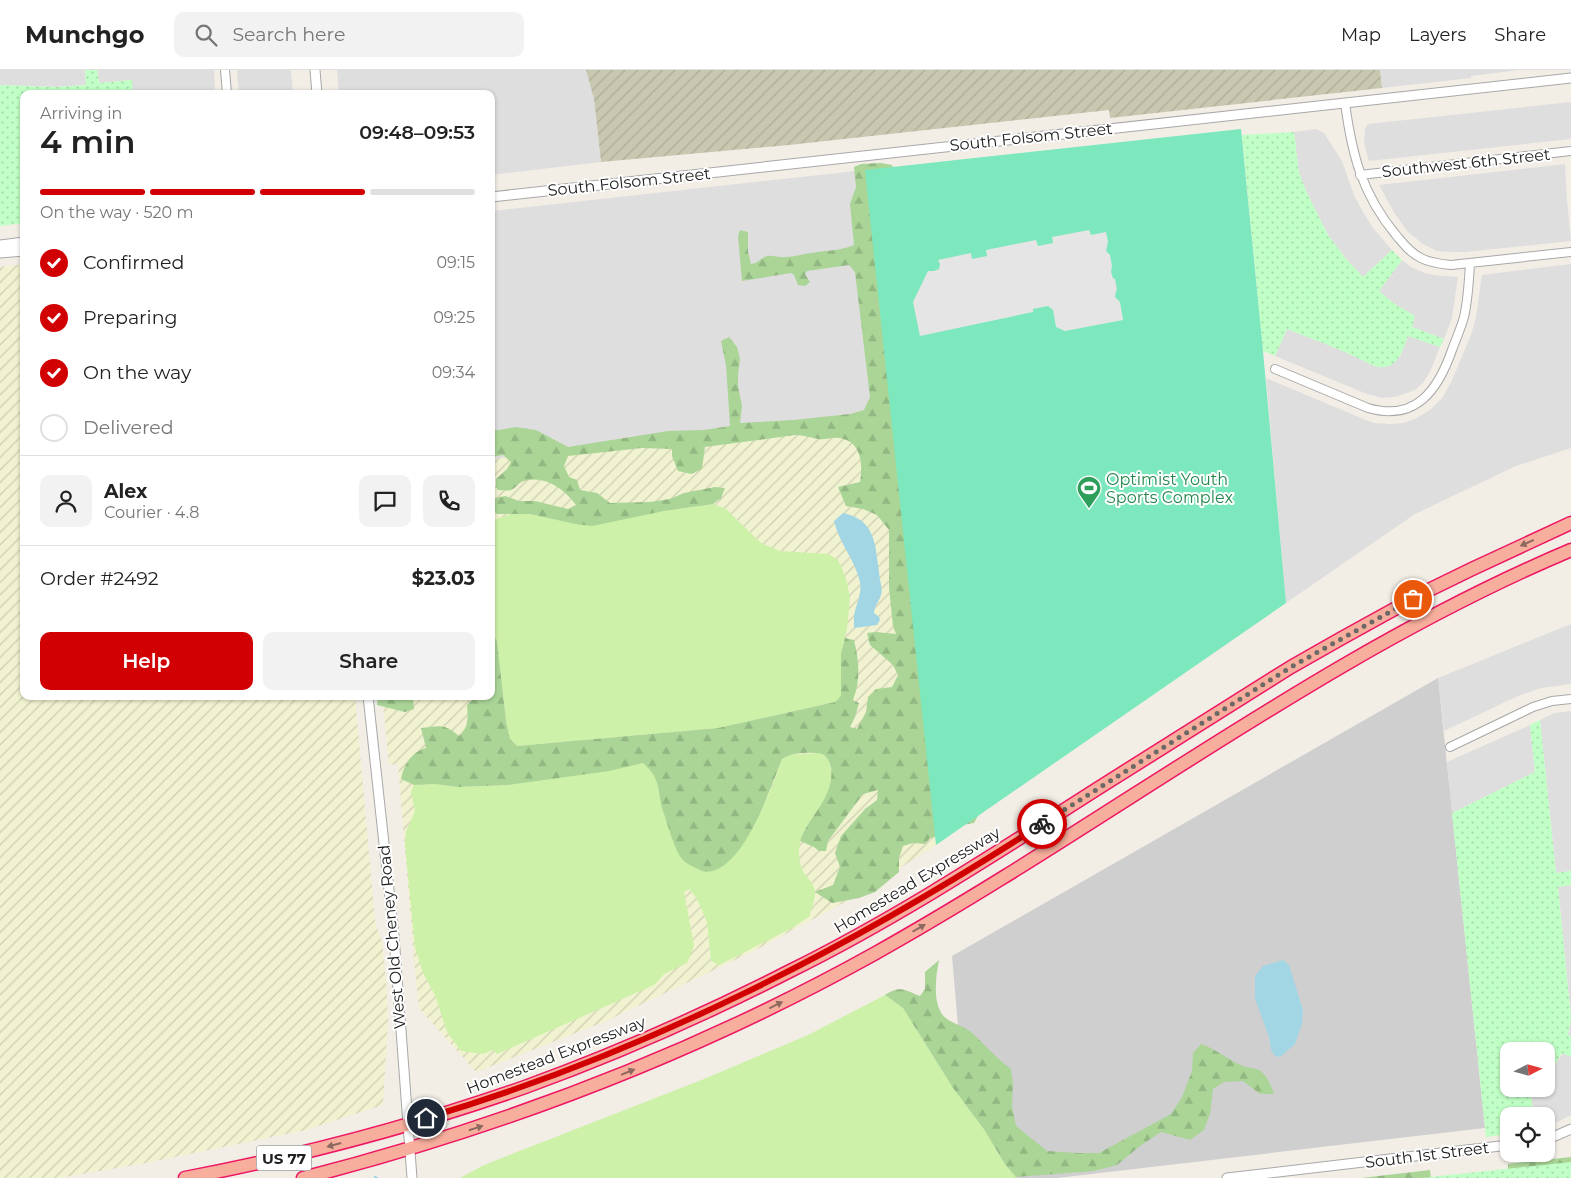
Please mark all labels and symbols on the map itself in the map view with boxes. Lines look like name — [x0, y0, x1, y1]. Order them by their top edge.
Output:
street label: South Folsom Street — [949, 119, 1114, 155]
street label: Southwest 6th Street — [1381, 145, 1552, 181]
street label: South Folsom Street — [547, 164, 712, 200]
place label: Optimist Youth Sports Complex — [1106, 470, 1233, 507]
sports icon: Optimist Youth Sports Complex — [1076, 475, 1102, 509]
one-way arrow — [1520, 540, 1534, 548]
pin — [1392, 578, 1434, 620]
courier — [1017, 799, 1067, 849]
street label: Homestead Expressway — [831, 823, 1004, 937]
street label: West Old Cheney Road — [374, 844, 410, 1030]
one-way arrow — [912, 924, 926, 932]
one-way arrow — [769, 1001, 783, 1009]
street label: Homestead Expressway — [464, 1012, 649, 1098]
north arrow — [1500, 1042, 1555, 1098]
one-way arrow — [621, 1067, 635, 1075]
pin — [405, 1097, 447, 1139]
one-way arrow — [468, 1124, 483, 1132]
street label: South 1st Street — [1364, 1138, 1491, 1172]
one-way arrow — [326, 1141, 341, 1149]
road number: US 77 — [256, 1146, 312, 1170]

